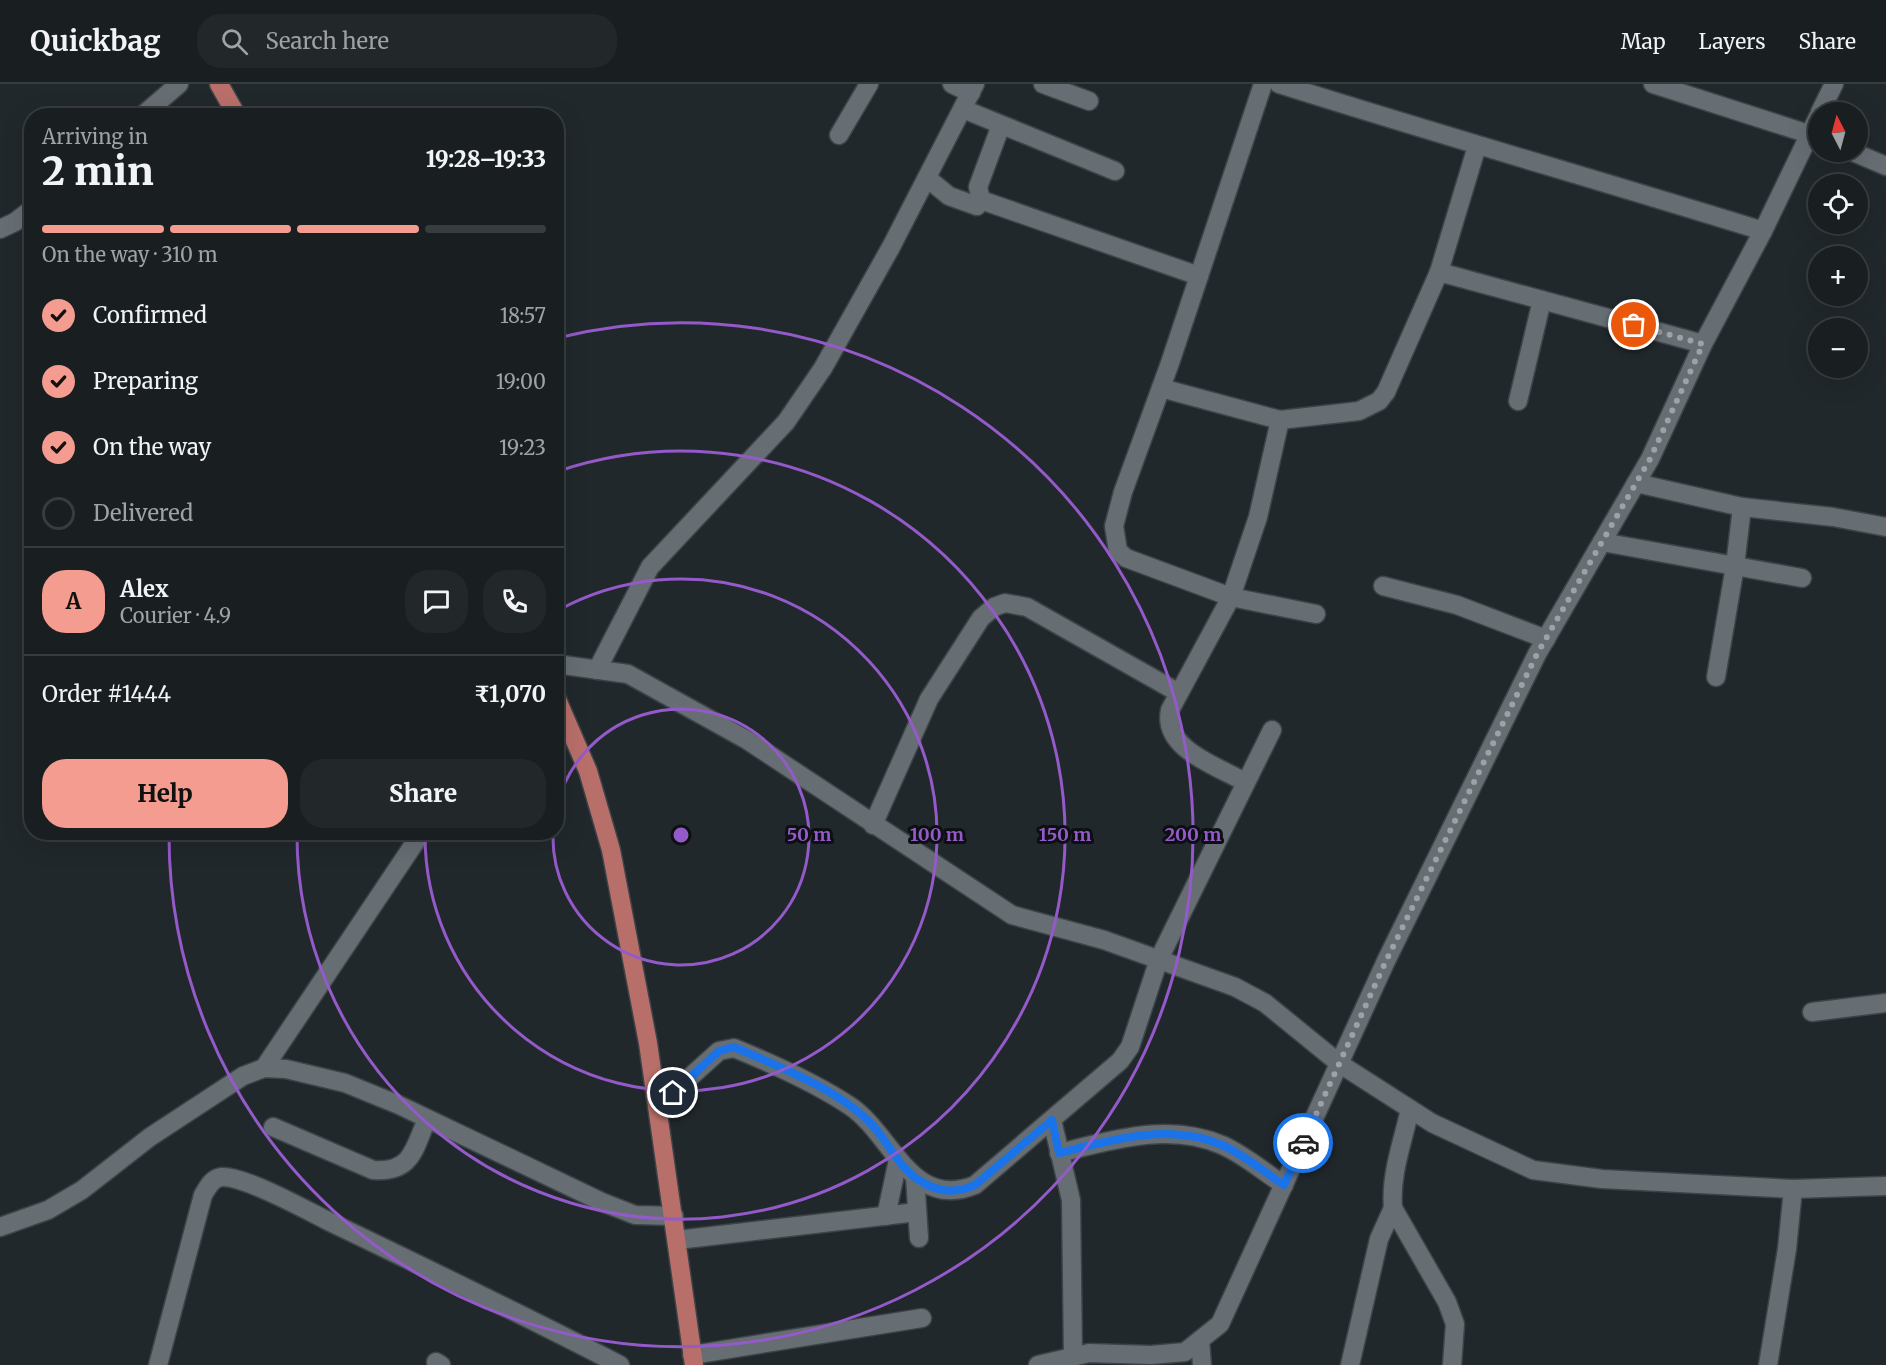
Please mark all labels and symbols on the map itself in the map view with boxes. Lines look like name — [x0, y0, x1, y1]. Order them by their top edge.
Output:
north arrow — [1808, 102, 1868, 162]
pin — [1608, 299, 1659, 350]
text: 50 m — [787, 823, 831, 846]
text: 100 m — [910, 823, 964, 846]
text: 150 m — [1039, 823, 1091, 846]
text: 200 m — [1165, 823, 1221, 846]
centre of rings — [671, 825, 691, 845]
pin — [647, 1067, 698, 1118]
courier — [1273, 1113, 1333, 1173]

